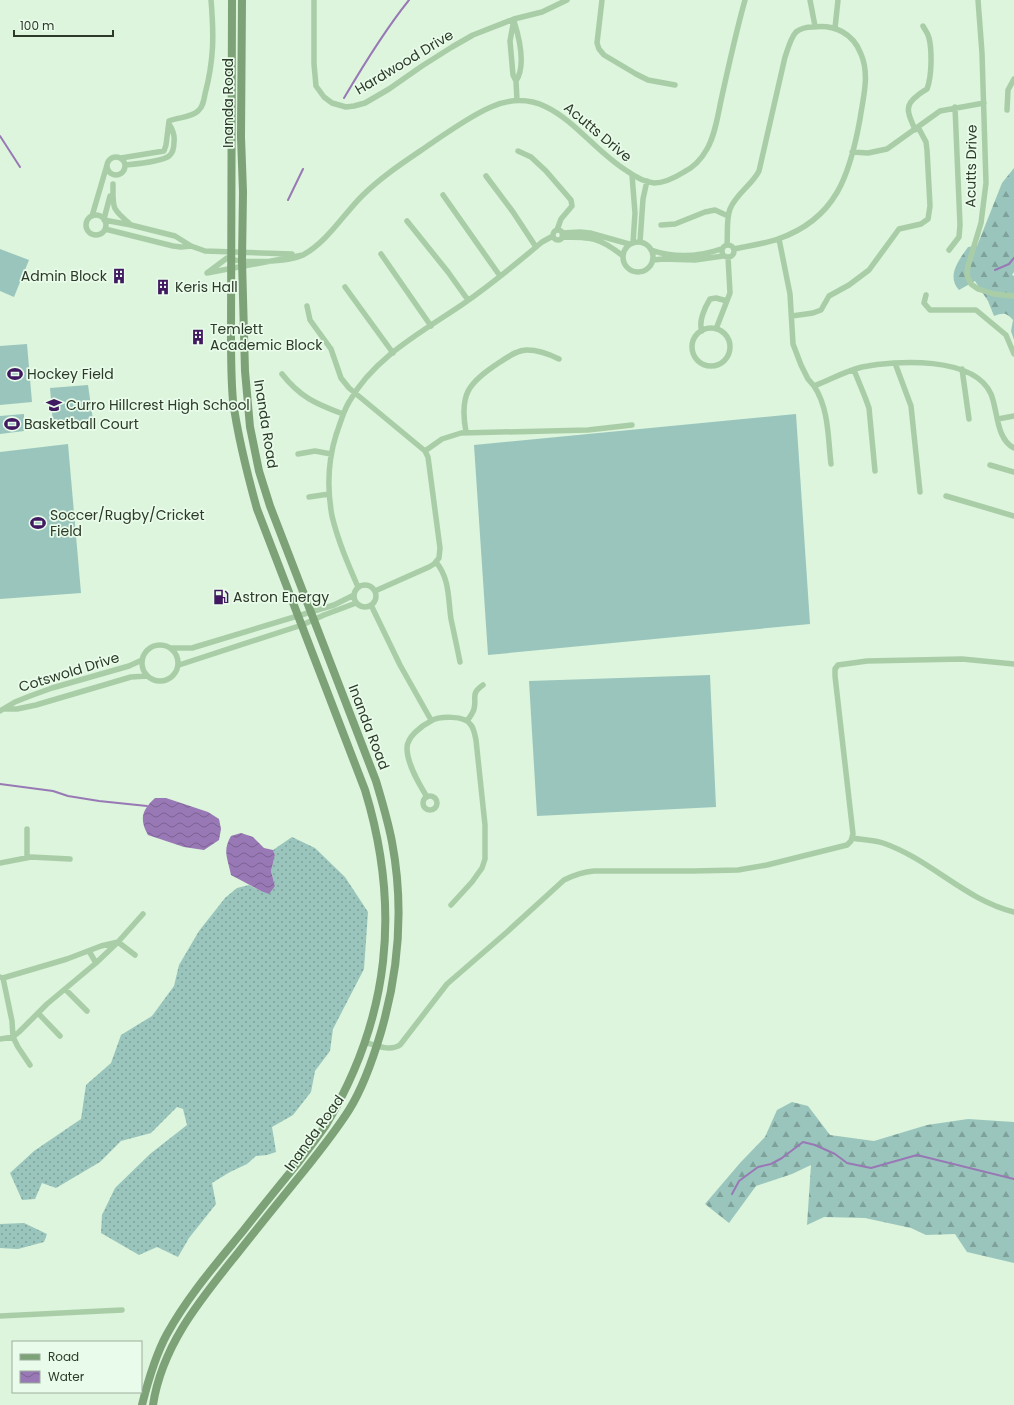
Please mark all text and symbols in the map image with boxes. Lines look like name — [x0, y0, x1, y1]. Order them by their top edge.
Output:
scale bar — [14, 12, 113, 38]
text: 100 m — [20, 17, 54, 34]
street label: Hardwood Drive — [351, 25, 457, 99]
street label: Inanda Road — [218, 58, 238, 148]
street label: Acutts Drive — [560, 98, 637, 167]
street label: Acutts Drive — [960, 124, 982, 208]
place label: Admin Block — [21, 266, 108, 286]
building icon: Admin Block — [110, 267, 128, 285]
place label: Keris Hall — [175, 277, 238, 297]
building icon: Keris Hall — [154, 278, 172, 296]
place label: Temlett Academic Block — [210, 319, 323, 355]
building icon: Temlett Academic Block — [189, 328, 207, 346]
place label: Hockey Field — [27, 364, 114, 384]
sports icon: Hockey Field — [6, 365, 24, 383]
street label: Inanda Road — [249, 378, 283, 470]
place label: Curro Hillcrest High School — [66, 395, 250, 415]
school or university icon: Curro Hillcrest High School — [45, 396, 63, 414]
place label: Basketball Court — [24, 414, 139, 434]
sports icon: Basketball Court — [3, 415, 21, 433]
place label: Soccer/Rugby/Cricket Field — [50, 505, 205, 541]
sports icon: Soccer/Rugby/Cricket Field — [29, 514, 47, 532]
place label: Astron Energy — [233, 587, 329, 607]
fuel station icon: Astron Energy — [212, 588, 230, 606]
street label: Cotswold Drive — [16, 647, 122, 697]
street label: Inanda Road — [344, 681, 394, 773]
street label: Inanda Road — [279, 1091, 349, 1175]
legend — [12, 1341, 142, 1393]
text: Road — [48, 1348, 79, 1365]
text: Water — [48, 1368, 85, 1385]

